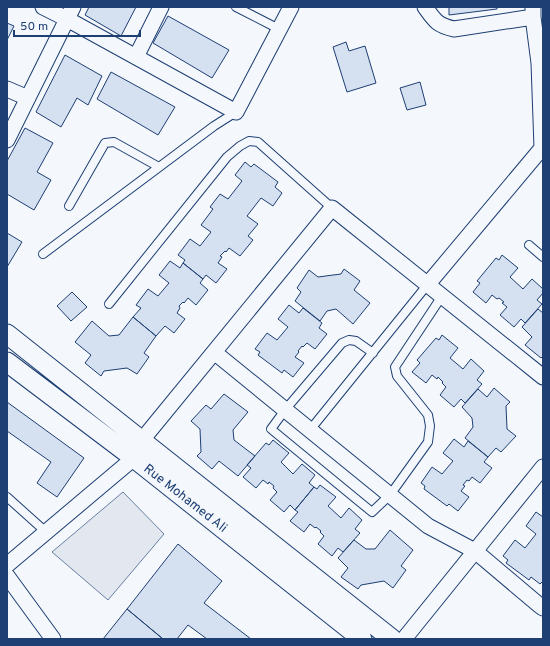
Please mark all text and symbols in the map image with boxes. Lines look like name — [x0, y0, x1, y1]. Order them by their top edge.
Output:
scale bar — [14, 12, 140, 38]
text: 50 m — [20, 19, 48, 35]
street label: Rue Mohamed Ali — [140, 461, 230, 537]

